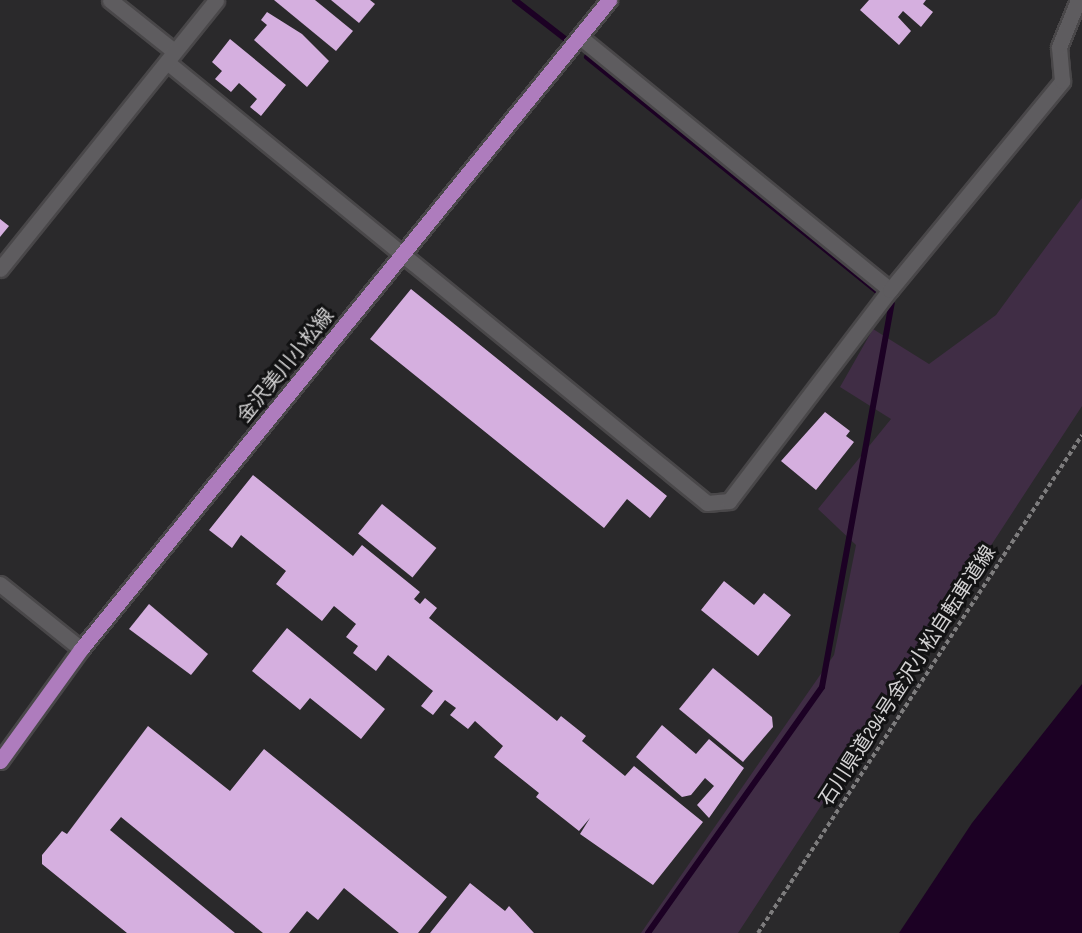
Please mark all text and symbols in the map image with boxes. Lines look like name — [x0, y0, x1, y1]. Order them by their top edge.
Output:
street label: 金沢美川小松線 — [233, 304, 339, 428]
street label: 石川県道294号金沢小松自転車道線 — [815, 541, 1001, 811]

